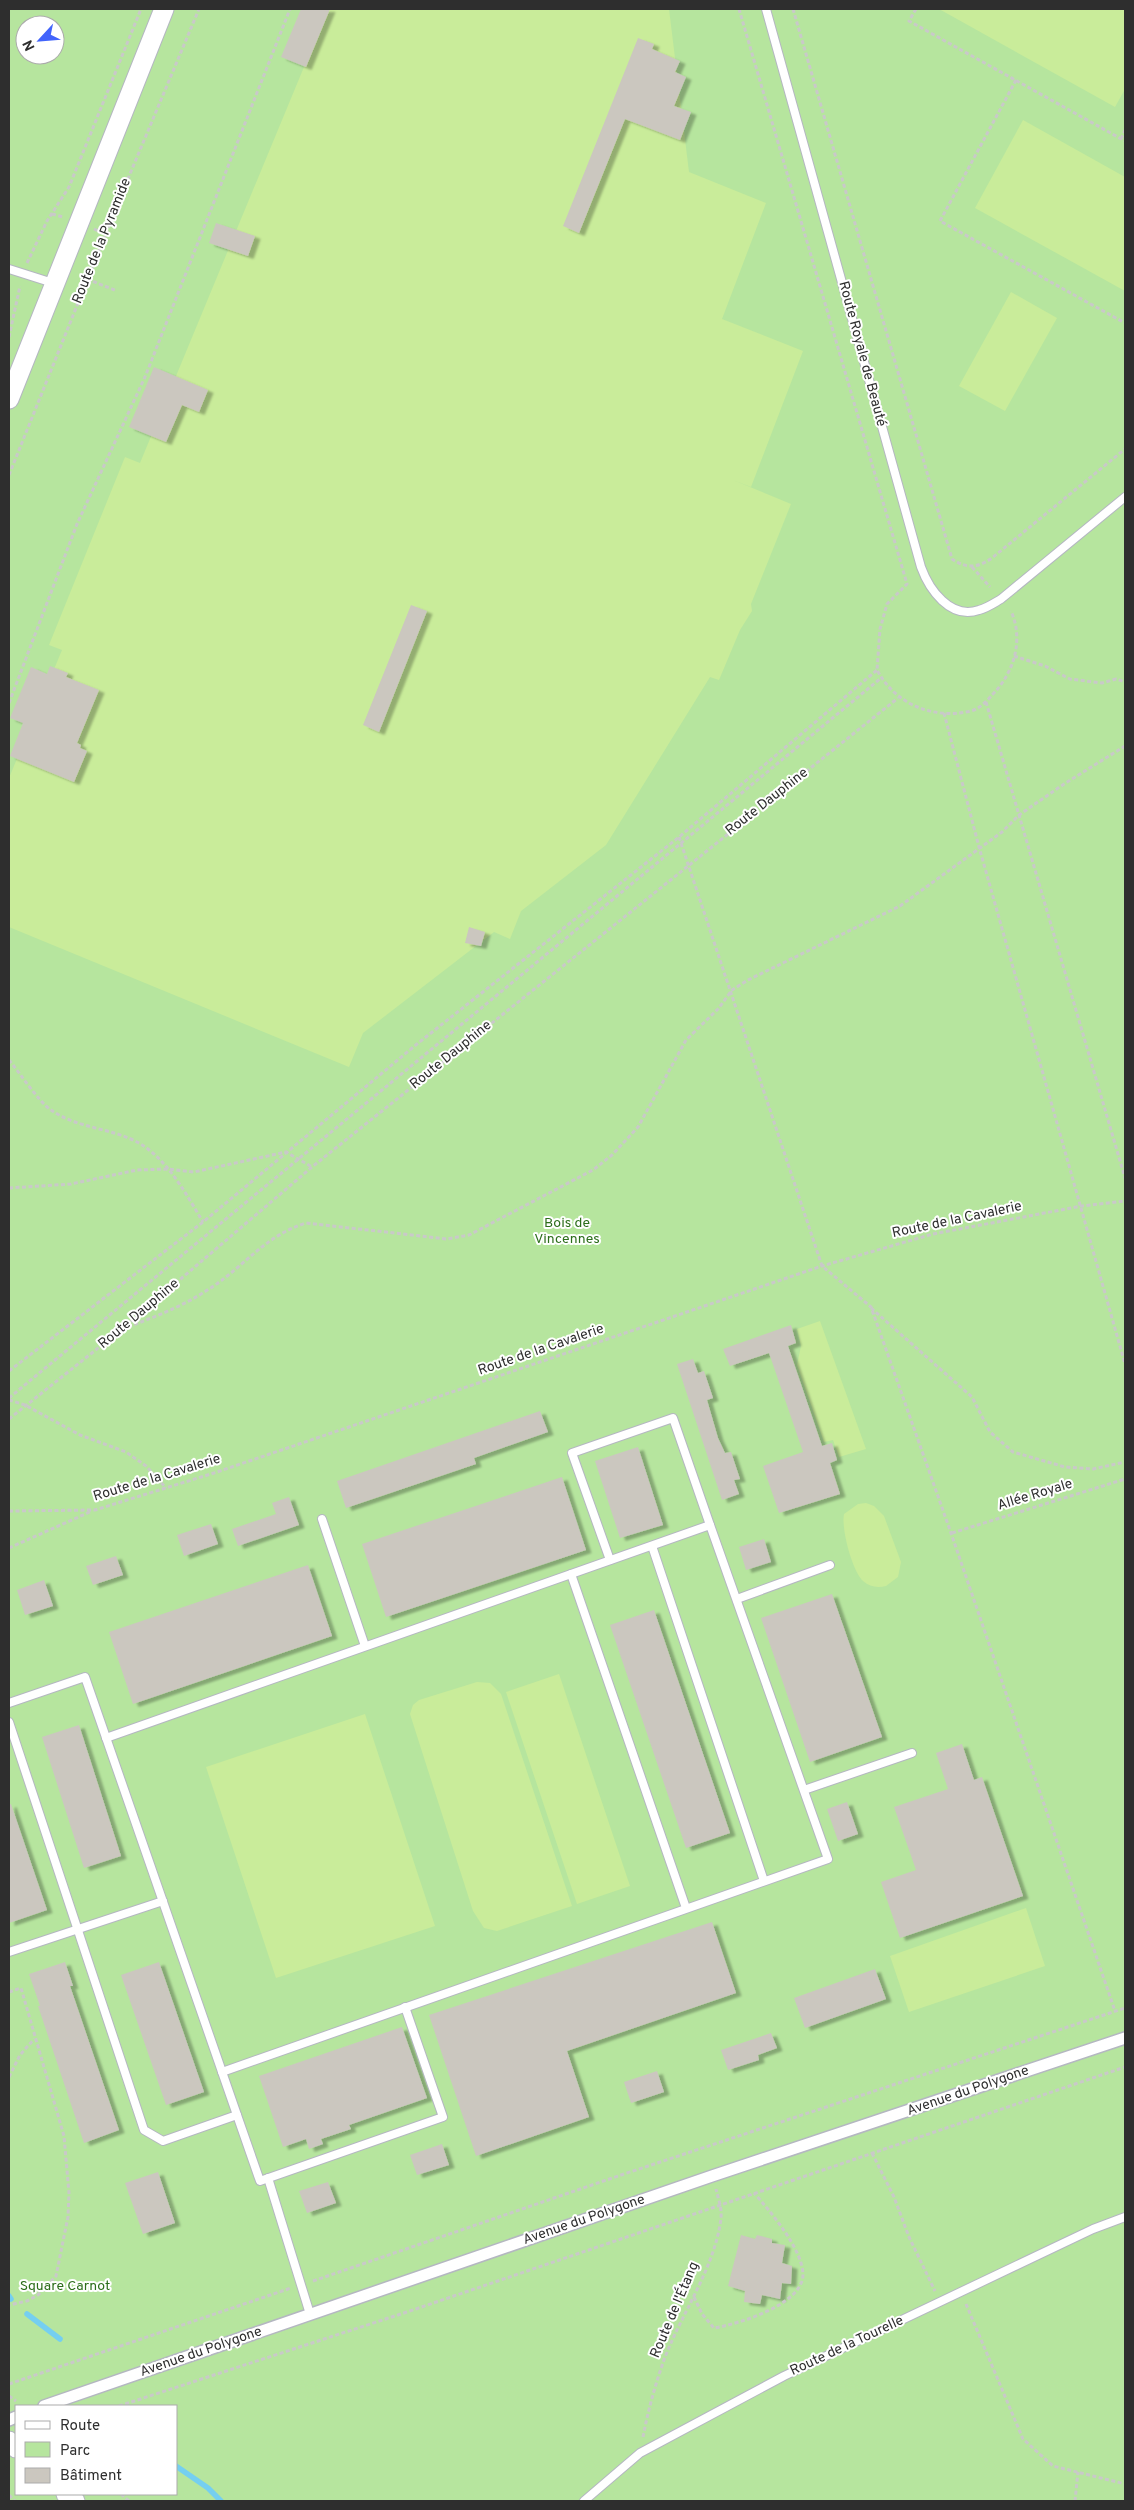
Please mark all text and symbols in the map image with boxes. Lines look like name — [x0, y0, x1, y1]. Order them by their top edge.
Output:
north arrow — [15, 15, 65, 65]
text: N — [20, 37, 40, 53]
street label: Route de la Pyramide — [69, 176, 135, 306]
street label: Route Royale de Beauté — [834, 279, 890, 429]
street label: Route Dauphine — [722, 764, 812, 840]
street label: Route Dauphine — [407, 1017, 495, 1093]
street label: Route de la Cavalerie — [891, 1198, 1023, 1242]
park label: Bois de Vincennes — [534, 1215, 600, 1248]
street label: Route Dauphine — [95, 1275, 183, 1353]
street label: Route de la Cavalerie — [476, 1320, 606, 1380]
street label: Route de la Cavalerie — [91, 1451, 223, 1505]
street label: Allée Royale — [995, 1476, 1075, 1514]
street label: Avenue du Polygone — [905, 2062, 1031, 2120]
street label: Avenue du Polygone — [521, 2191, 647, 2249]
street label: Route de l'Étang — [646, 2259, 703, 2361]
park label: Square Carnot — [20, 2278, 110, 2295]
street label: Route de la Tourelle — [788, 2312, 906, 2380]
street label: Avenue du Polygone — [138, 2323, 264, 2381]
legend — [15, 2405, 178, 2495]
text: Route — [60, 2417, 100, 2436]
text: Parc — [60, 2442, 90, 2461]
text: Bâtiment — [60, 2467, 122, 2486]

